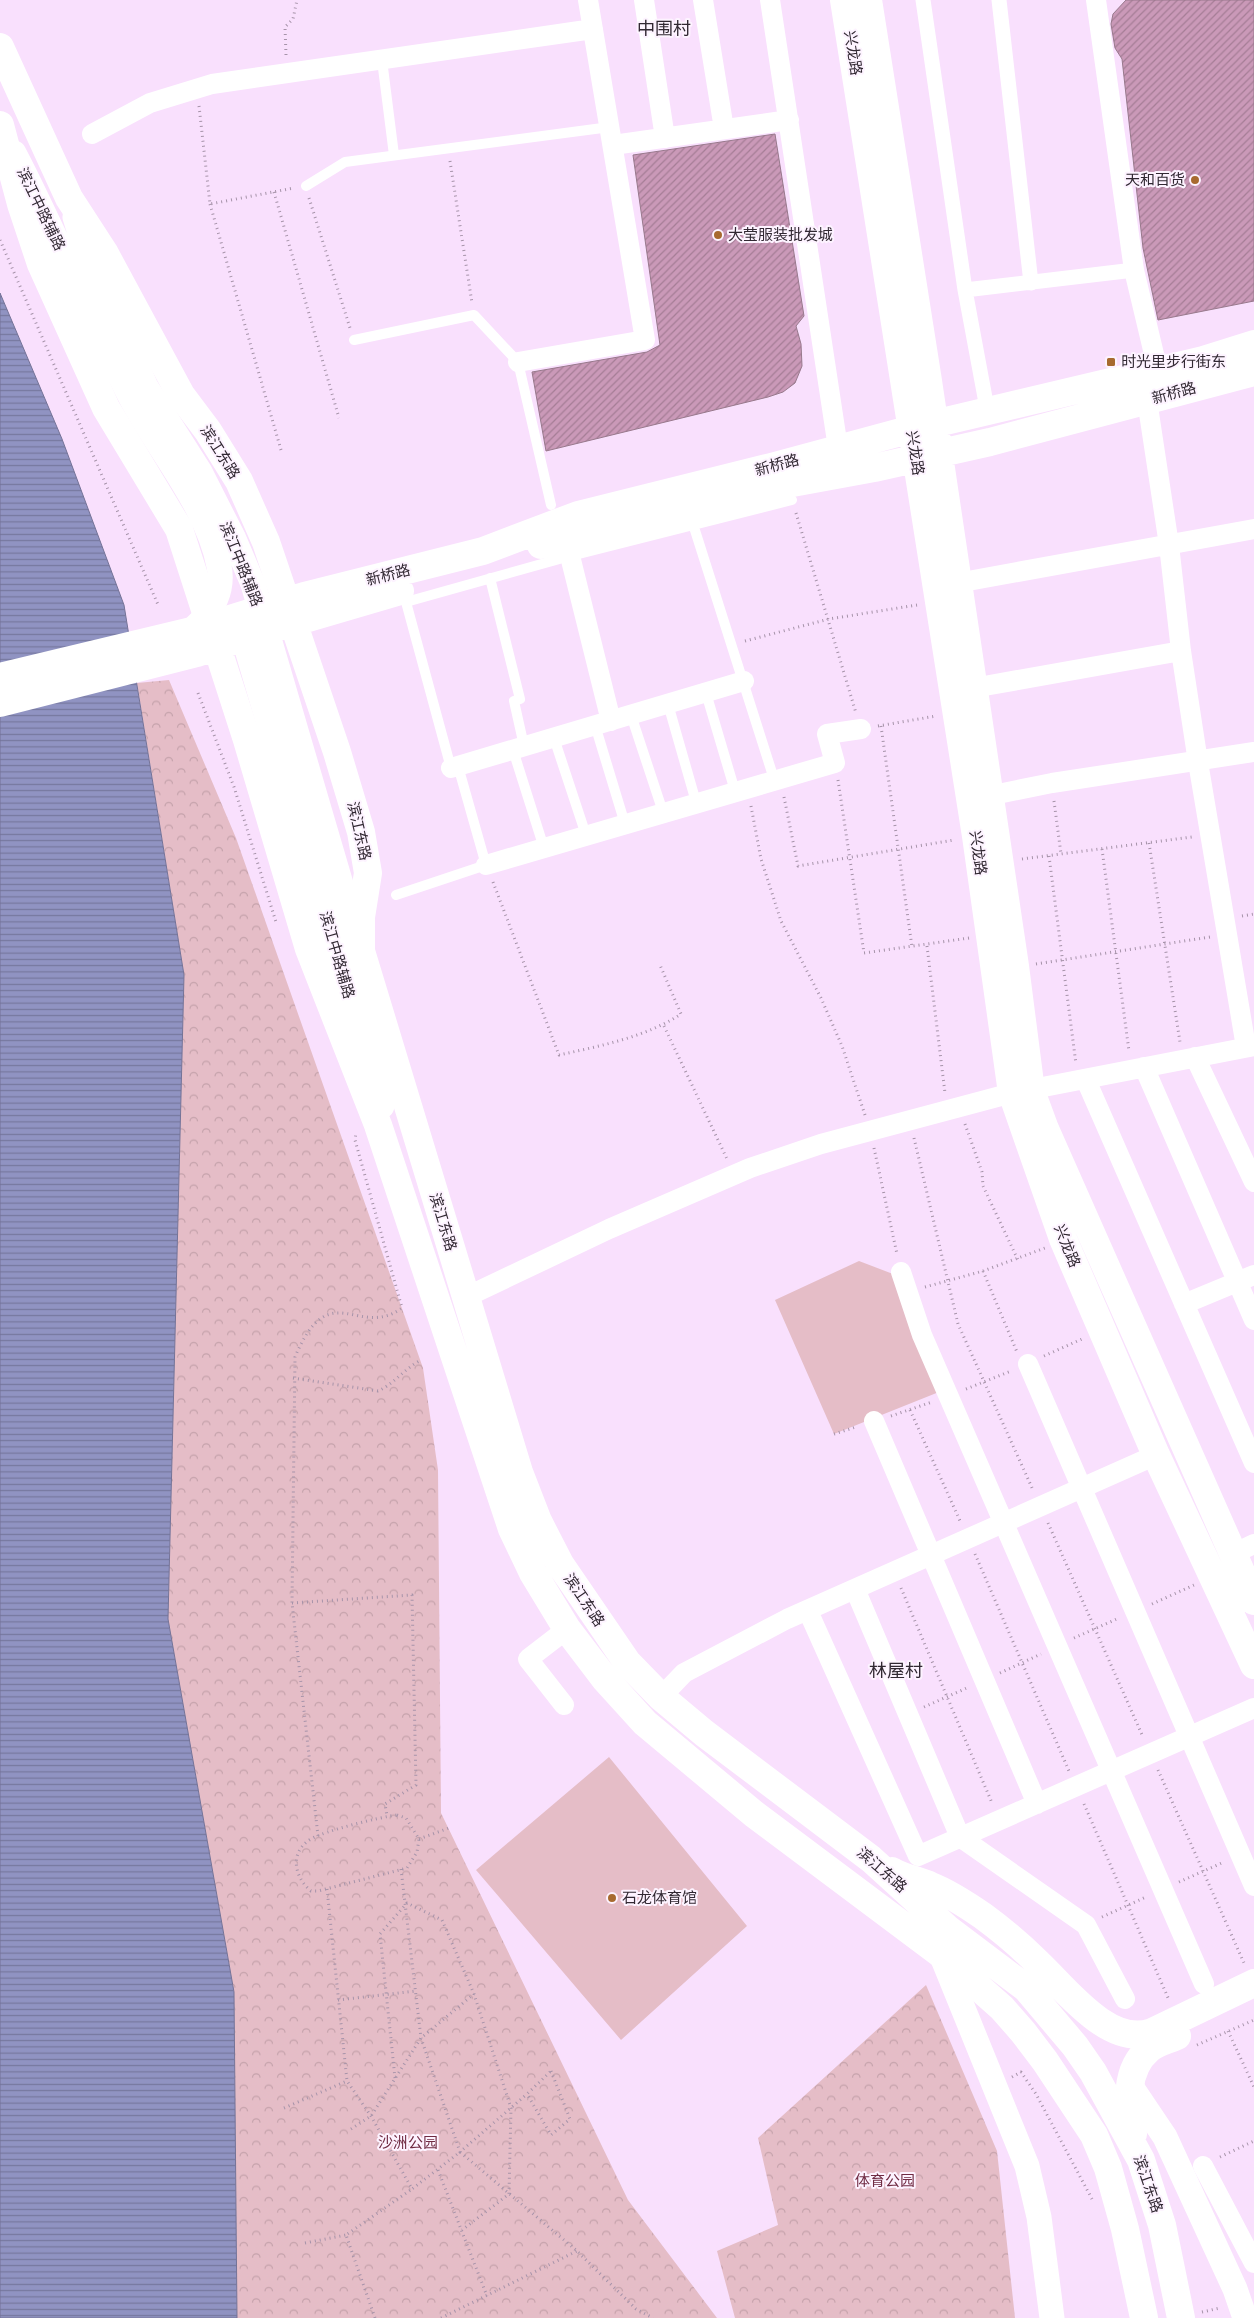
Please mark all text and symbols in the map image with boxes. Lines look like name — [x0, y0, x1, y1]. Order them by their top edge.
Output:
district label: 中围村 — [637, 18, 691, 39]
street label: 兴龙路 — [842, 29, 865, 76]
street label: 滨江中路辅路 — [14, 165, 69, 253]
place label: 天和百货 — [1125, 171, 1185, 188]
marker: 天和百货 — [1189, 174, 1201, 186]
place label: 大莹服装批发城 — [728, 226, 833, 243]
marker: 大莹服装批发城 — [712, 229, 724, 241]
place label: 时光里步行街东 — [1121, 353, 1226, 370]
marker: 时光里步行街东 — [1105, 356, 1117, 368]
street label: 新桥路 — [1150, 378, 1198, 407]
street label: 滨江东路 — [197, 422, 244, 482]
street label: 兴龙路 — [904, 429, 927, 476]
street label: 新桥路 — [753, 450, 801, 479]
street label: 滨江中路辅路 — [217, 519, 266, 609]
street label: 新桥路 — [364, 561, 412, 588]
street label: 滨江东路 — [344, 800, 375, 862]
street label: 兴龙路 — [967, 829, 990, 876]
street label: 滨江中路辅路 — [317, 909, 358, 1000]
street label: 滨江东路 — [427, 1191, 460, 1253]
street label: 兴龙路 — [1051, 1222, 1084, 1270]
street label: 滨江东路 — [561, 1570, 608, 1629]
district label: 林屋村 — [869, 1660, 923, 1681]
street label: 滨江东路 — [854, 1844, 911, 1896]
place label: 石龙体育馆 — [622, 1889, 697, 1906]
marker: 石龙体育馆 — [606, 1892, 618, 1904]
park label: 沙洲公园 — [378, 2134, 438, 2151]
street label: 滨江东路 — [1131, 2153, 1166, 2215]
park label: 体育公园 — [855, 2172, 915, 2189]

